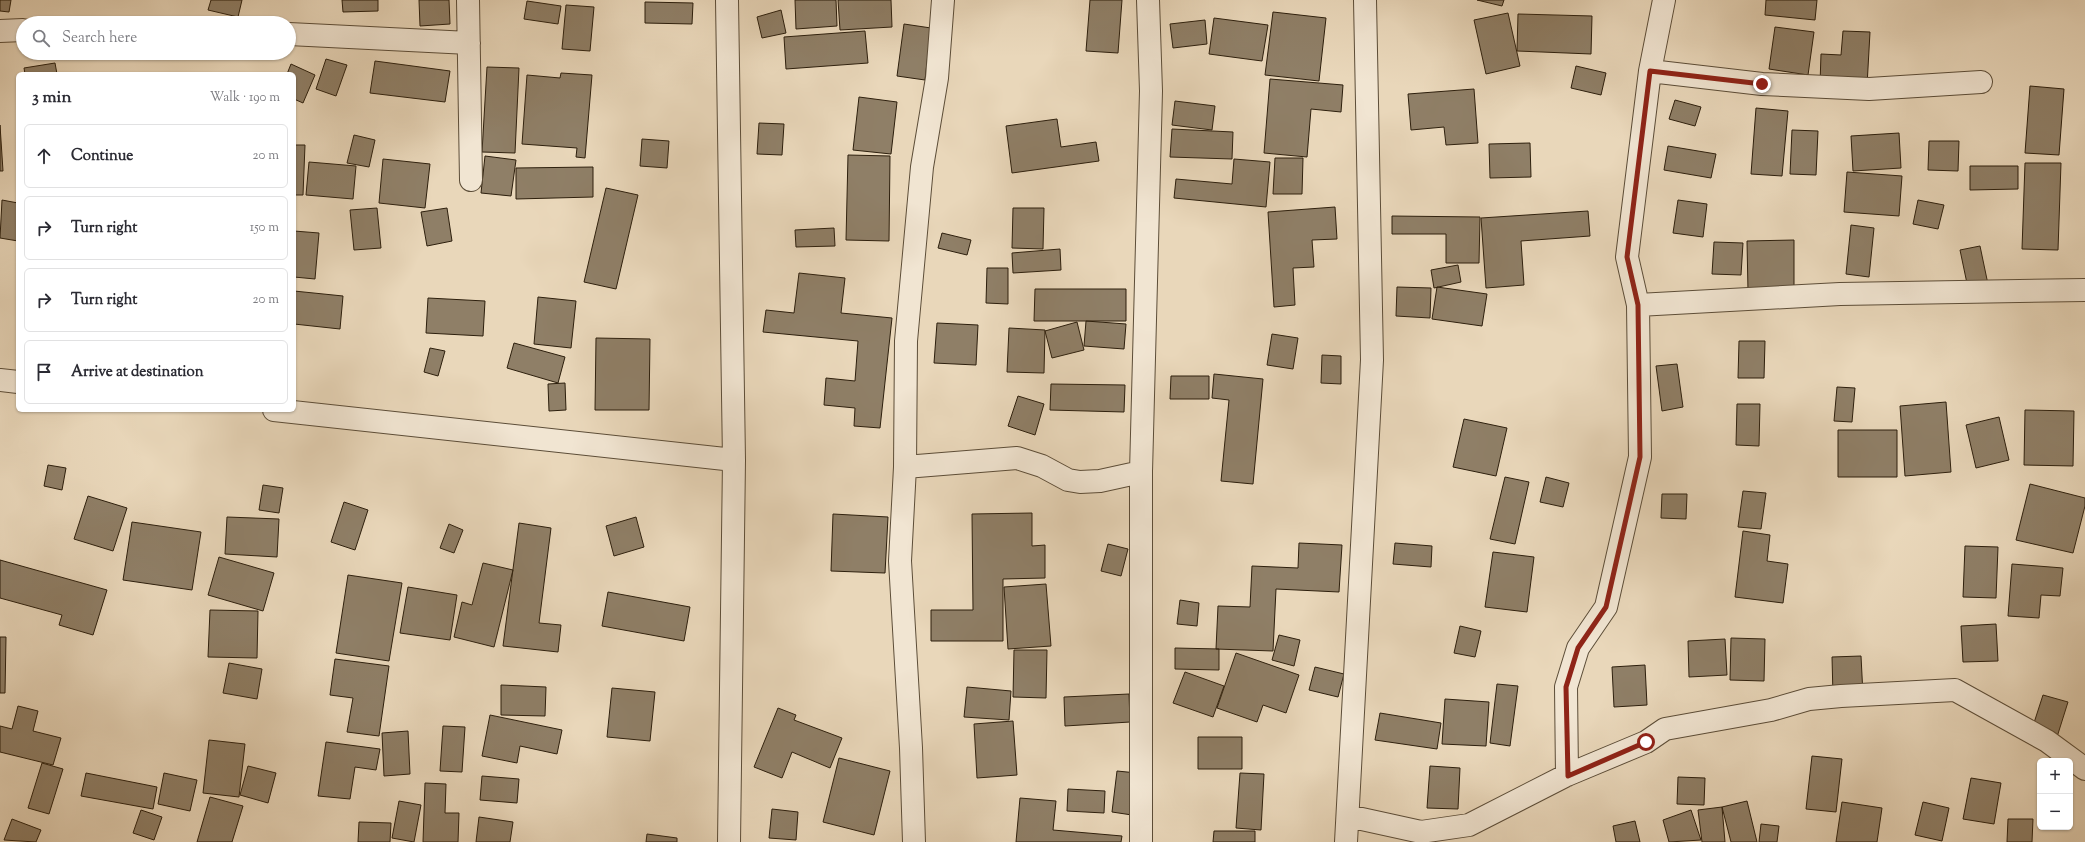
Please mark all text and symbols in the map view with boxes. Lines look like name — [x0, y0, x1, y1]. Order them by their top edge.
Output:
search box — [16, 16, 296, 60]
icon: search — [30, 27, 52, 49]
text: Search here — [62, 28, 137, 49]
route end — [1753, 75, 1771, 93]
text: 3 min — [32, 86, 71, 110]
text: Walk · 190 m — [210, 89, 280, 107]
icon: ahead — [33, 145, 55, 167]
text: Continue — [71, 146, 133, 167]
text: 20 m — [253, 147, 279, 165]
icon: right — [33, 217, 55, 239]
text: Turn right — [71, 218, 137, 239]
text: 150 m — [250, 219, 279, 237]
icon: right — [33, 289, 55, 311]
text: Turn right — [71, 290, 137, 311]
text: 20 m — [253, 291, 279, 309]
icon: arrive — [33, 361, 55, 383]
text: Arrive at destination — [71, 362, 204, 383]
route start — [1637, 733, 1655, 751]
map controls — [2037, 758, 2073, 830]
button: + — [2037, 758, 2073, 794]
button: − — [2037, 794, 2073, 830]

